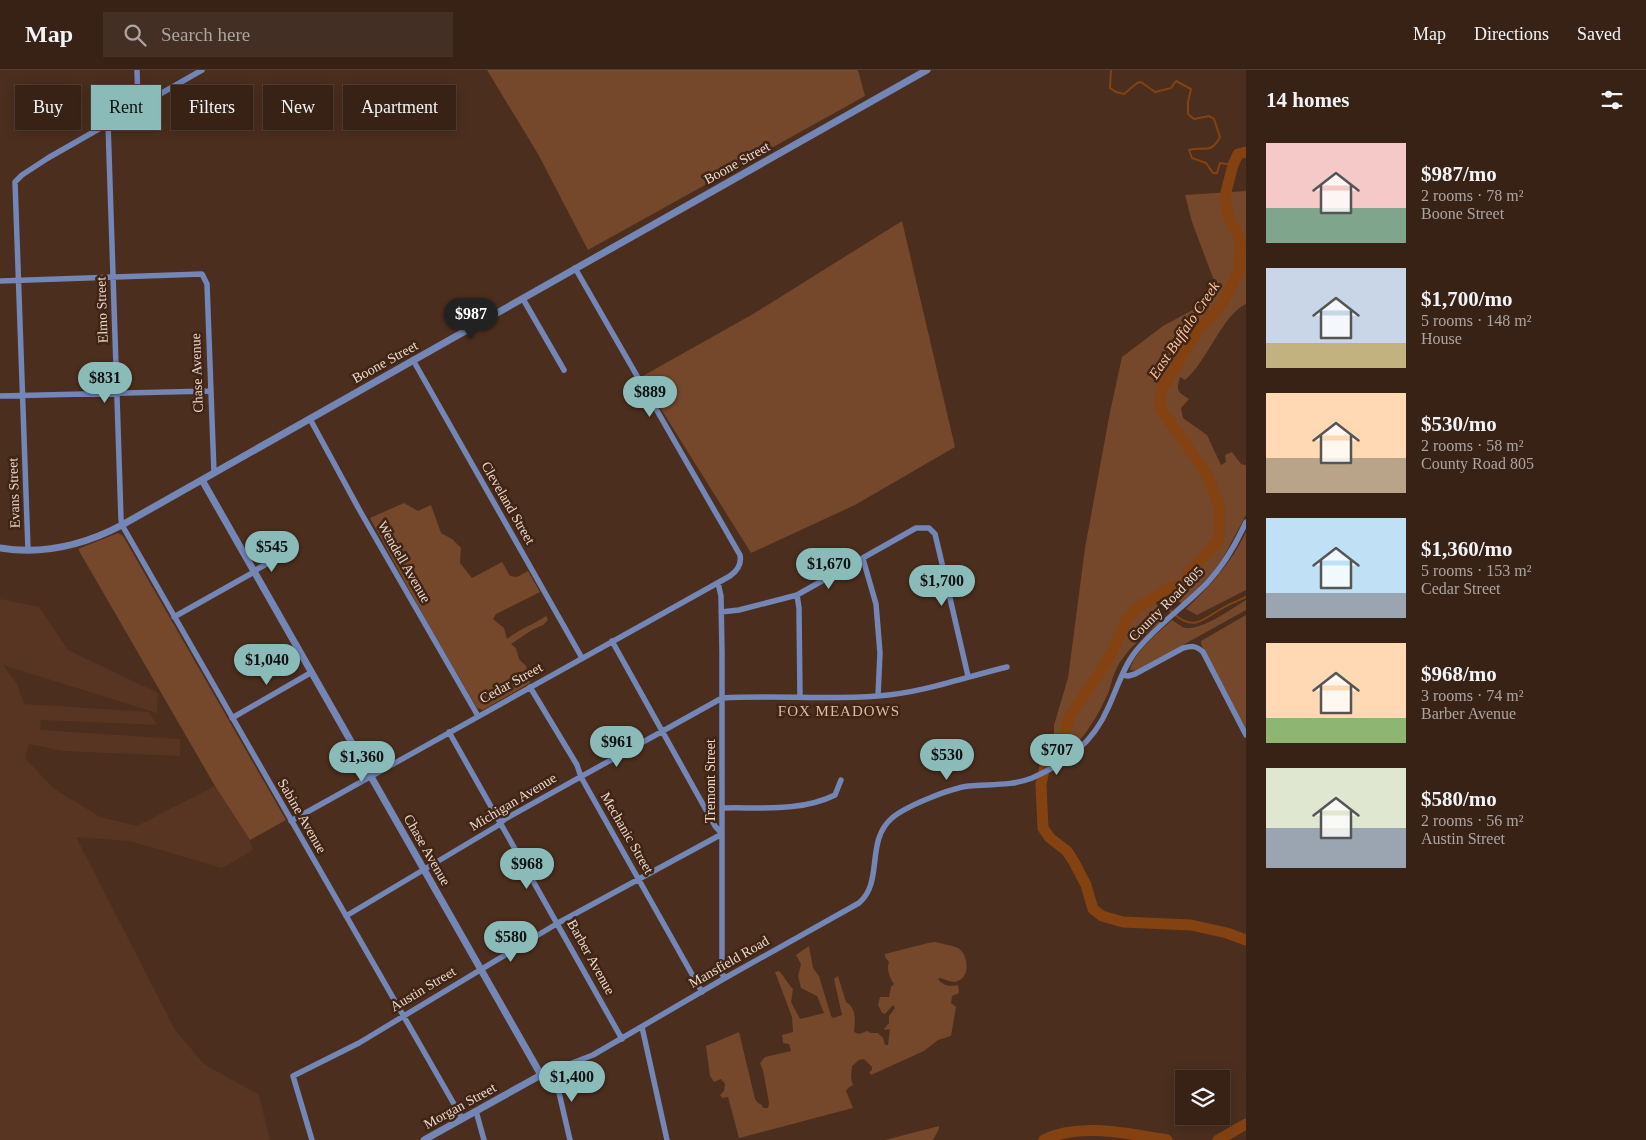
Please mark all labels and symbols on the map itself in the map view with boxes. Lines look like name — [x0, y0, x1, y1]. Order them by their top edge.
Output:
street label: Boone Street — [702, 139, 773, 187]
street label: Elmo Street — [93, 276, 111, 343]
water label: East Buffalo Creek — [1145, 278, 1223, 382]
pin: $987 — [441, 298, 501, 340]
street label: Chase Avenue — [188, 333, 206, 413]
street label: Boone Street — [350, 338, 421, 386]
pin: $831 — [75, 362, 135, 404]
pin: $889 — [620, 376, 680, 418]
street label: Evans Street — [5, 457, 23, 528]
street label: Cleveland Street — [478, 459, 538, 547]
street label: Wendell Avenue — [375, 519, 433, 605]
pin: $545 — [242, 530, 302, 573]
pin: $1,670 — [788, 548, 870, 590]
pin: $1,700 — [901, 564, 983, 607]
street label: County Road 805 — [1126, 564, 1206, 644]
pin: $1,040 — [226, 644, 308, 686]
street label: Cedar Street — [477, 660, 545, 706]
district label: FOX MEADOWS — [778, 703, 900, 719]
pin: $961 — [587, 726, 647, 768]
pin: $707 — [1027, 734, 1087, 776]
pin: $530 — [917, 738, 977, 781]
street label: Tremont Street — [703, 739, 718, 823]
pin: $1,360 — [321, 740, 403, 783]
street label: Michigan Avenue — [467, 770, 559, 834]
street label: Sabine Avenue — [275, 776, 329, 856]
street label: Mechanic Street — [598, 790, 656, 876]
street label: Chase Avenue — [401, 812, 453, 888]
pin: $968 — [497, 848, 557, 890]
street label: Barber Avenue — [564, 917, 618, 997]
pin: $580 — [481, 920, 541, 963]
street label: Mansfield Road — [686, 933, 772, 991]
street label: Austin Street — [388, 964, 458, 1014]
pin: $1,400 — [531, 1060, 613, 1103]
street label: Morgan Street — [421, 1080, 499, 1132]

